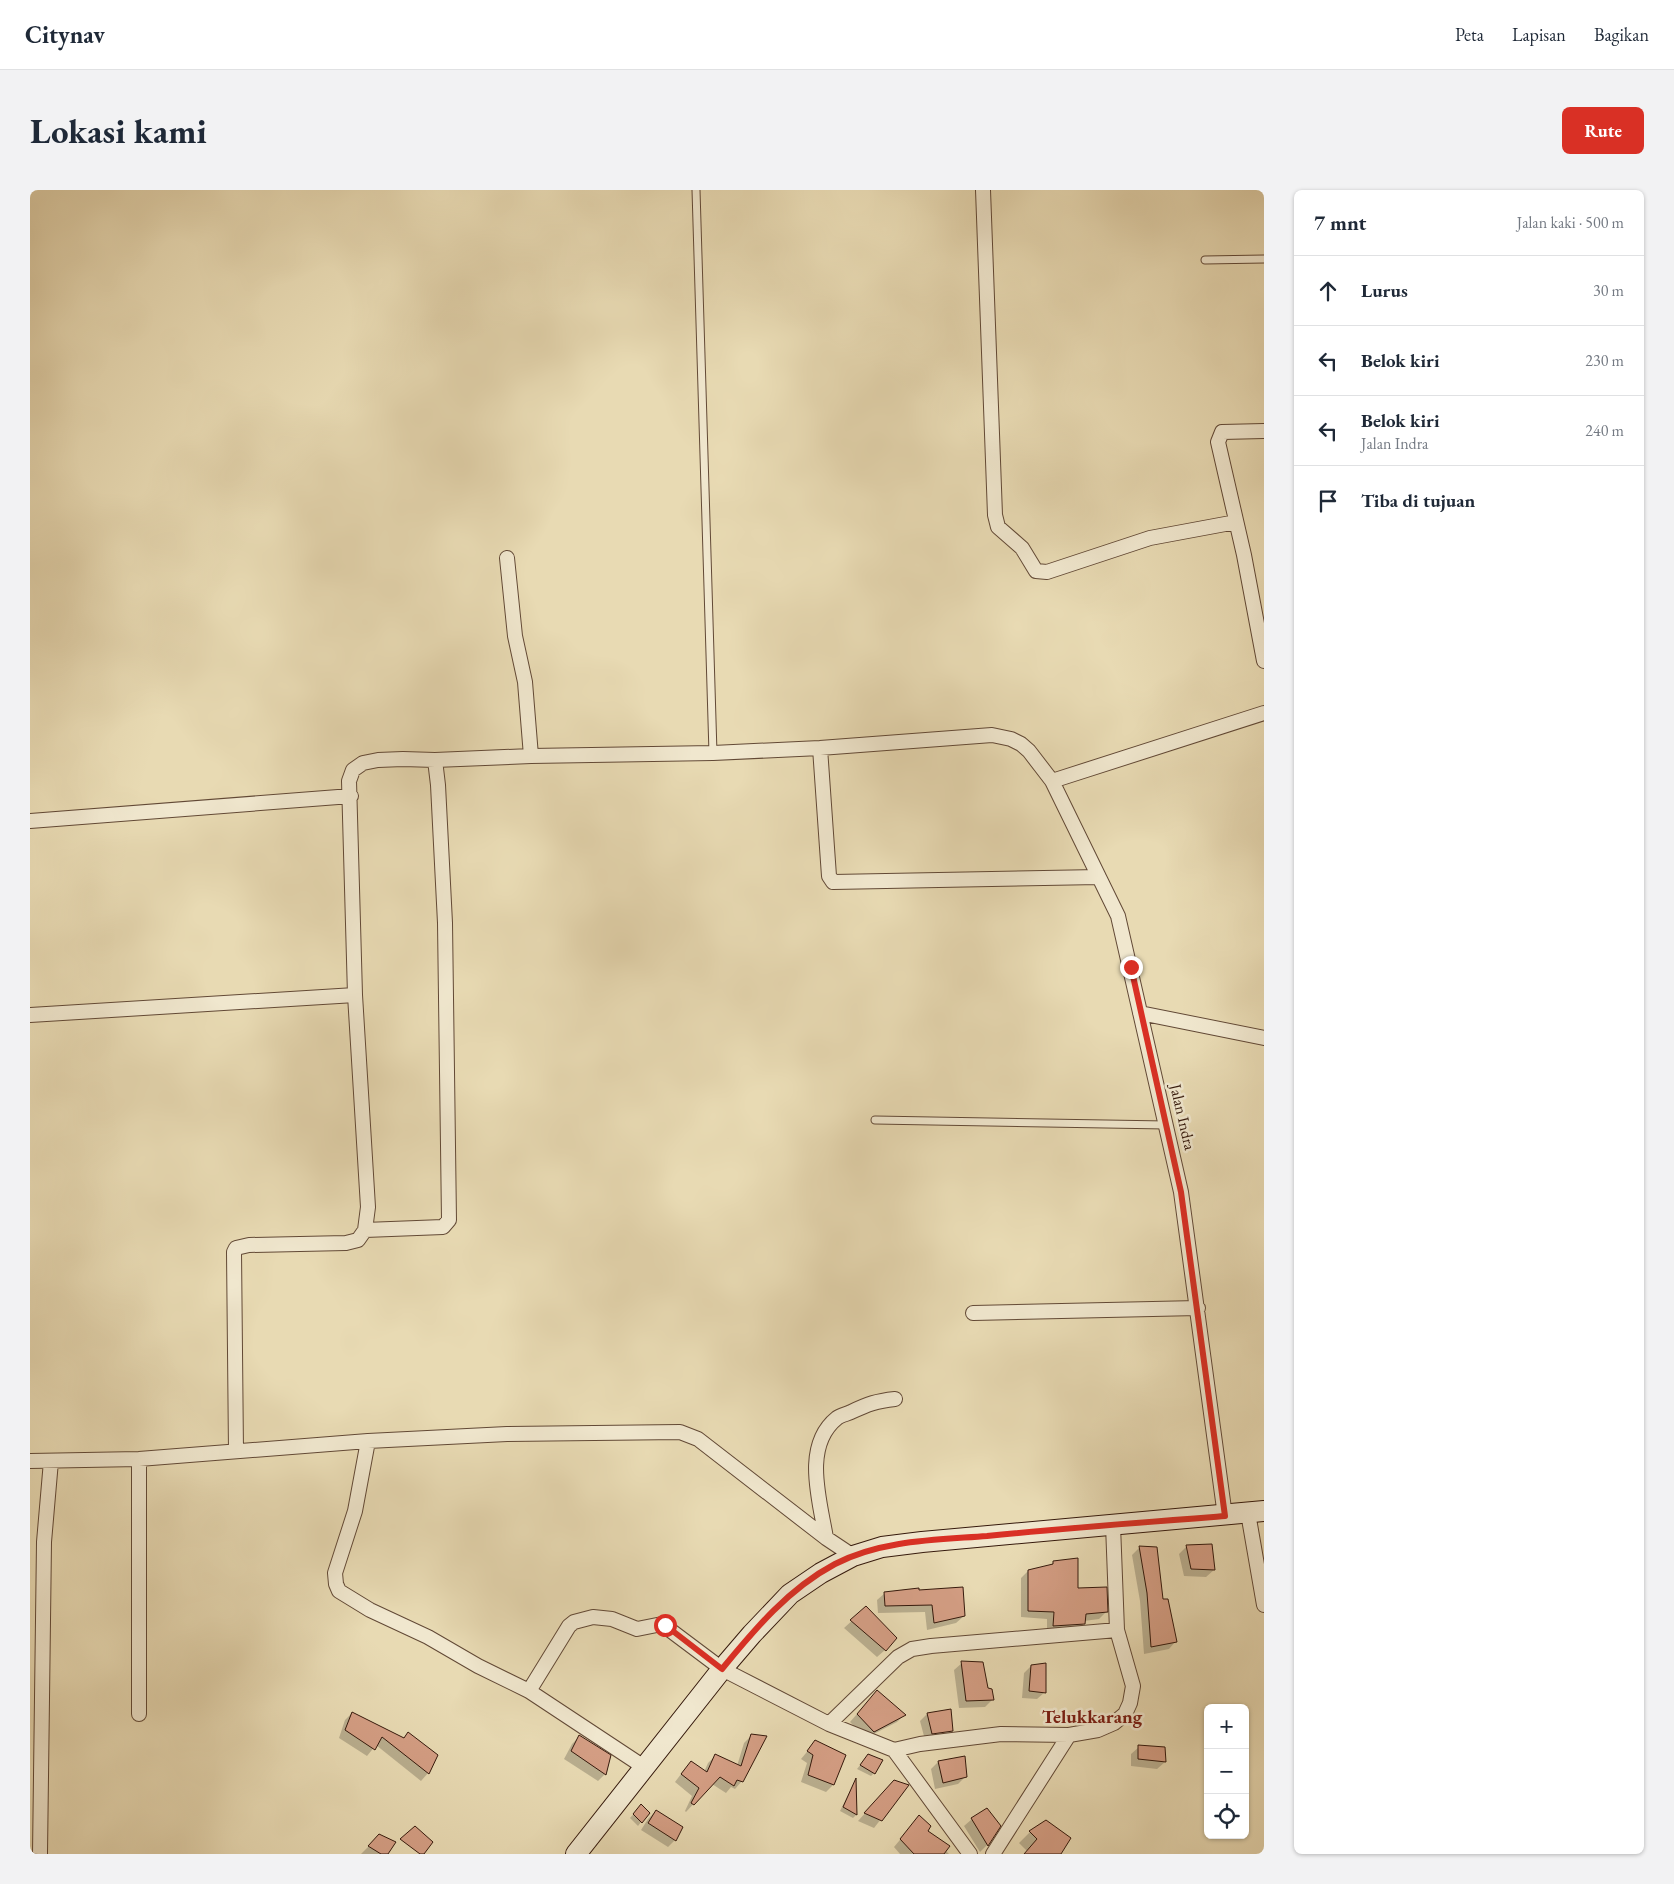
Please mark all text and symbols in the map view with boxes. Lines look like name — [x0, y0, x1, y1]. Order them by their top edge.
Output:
text: Citynav — [25, 19, 105, 50]
text: Peta — [1455, 23, 1484, 46]
text: Lapisan — [1512, 23, 1566, 46]
text: Bagikan — [1594, 23, 1649, 46]
button: Rute — [1562, 107, 1644, 154]
text: Lokasi kami — [30, 108, 207, 153]
text: 7 mnt — [1314, 209, 1366, 236]
text: Jalan kaki · 500 m — [1517, 212, 1624, 233]
icon: ahead — [1314, 277, 1342, 305]
text: Lurus — [1361, 278, 1408, 303]
text: 30 m — [1593, 280, 1624, 301]
icon: left — [1314, 347, 1342, 375]
text: Belok kiri — [1361, 348, 1440, 373]
text: 230 m — [1585, 350, 1624, 371]
text: Belok kiri — [1361, 408, 1440, 433]
icon: left — [1314, 417, 1342, 445]
text: 240 m — [1585, 420, 1624, 441]
text: Jalan Indra — [1361, 433, 1428, 454]
icon: arrive — [1314, 487, 1342, 515]
text: Tiba di tujuan — [1361, 488, 1475, 513]
route end — [1120, 956, 1143, 979]
street label: Jalan Indra — [1165, 1080, 1201, 1153]
route start — [654, 1614, 677, 1637]
district label: Telukkarang — [1042, 1704, 1143, 1729]
map controls — [1204, 1704, 1249, 1839]
button: + — [1204, 1704, 1249, 1749]
button: − — [1204, 1749, 1249, 1794]
button: locate — [1204, 1794, 1249, 1839]

